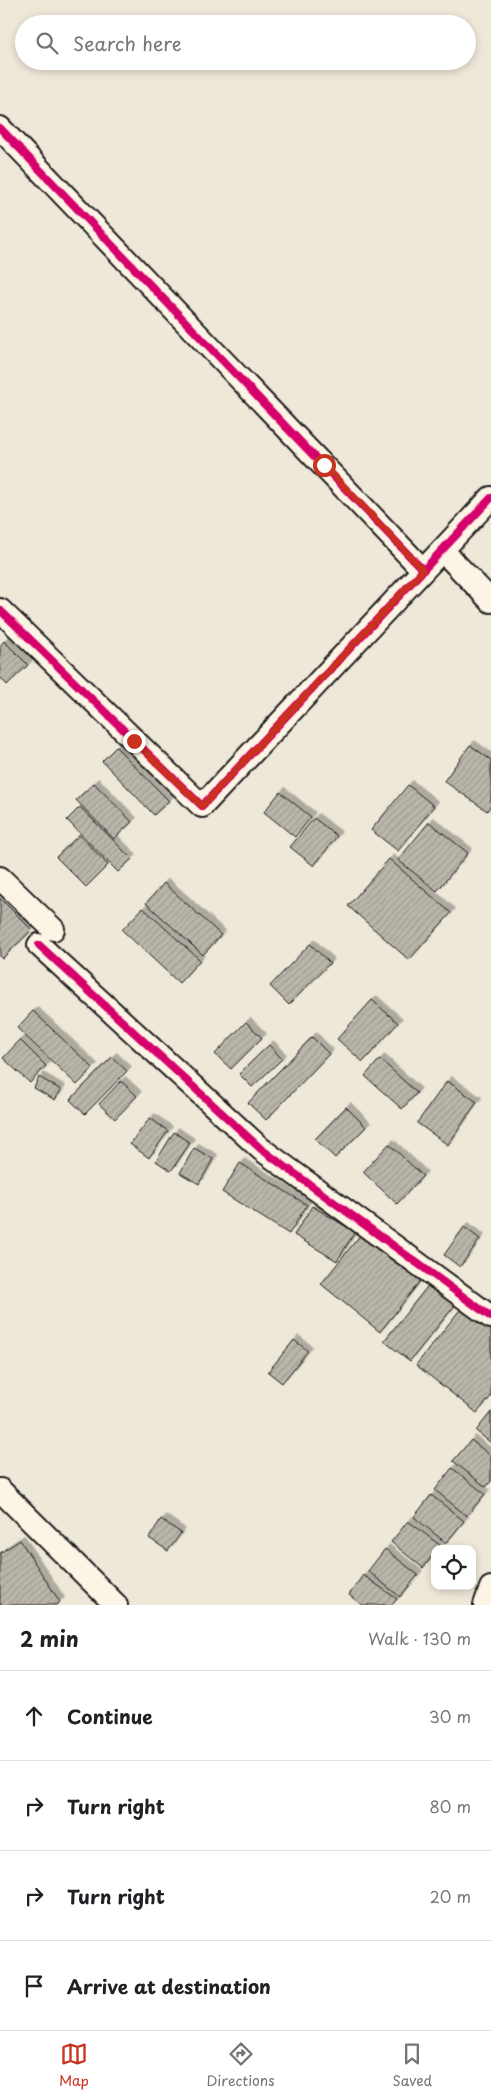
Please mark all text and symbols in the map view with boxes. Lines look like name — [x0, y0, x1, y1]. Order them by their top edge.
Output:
search box — [15, 15, 476, 70]
icon: search — [33, 29, 61, 57]
text: Search here — [73, 29, 182, 57]
route start — [313, 454, 336, 477]
route end — [123, 730, 146, 753]
map controls — [431, 1545, 476, 1590]
button: locate — [431, 1545, 476, 1590]
text: 2 min — [20, 1622, 79, 1654]
text: Walk · 130 m — [368, 1626, 471, 1650]
icon: ahead — [20, 1702, 48, 1730]
text: Continue — [67, 1702, 153, 1730]
text: 30 m — [429, 1704, 471, 1728]
icon: right — [20, 1792, 48, 1820]
text: Turn right — [67, 1792, 165, 1820]
text: 80 m — [429, 1794, 471, 1818]
icon: right — [20, 1882, 48, 1910]
text: Turn right — [67, 1882, 165, 1910]
text: 20 m — [430, 1884, 471, 1908]
icon: arrive — [20, 1972, 48, 2000]
text: Arrive at destination — [67, 1972, 271, 2000]
tab: Map — [59, 2040, 89, 2091]
tab: Directions — [207, 2040, 275, 2091]
tab: Saved — [392, 2040, 432, 2091]

